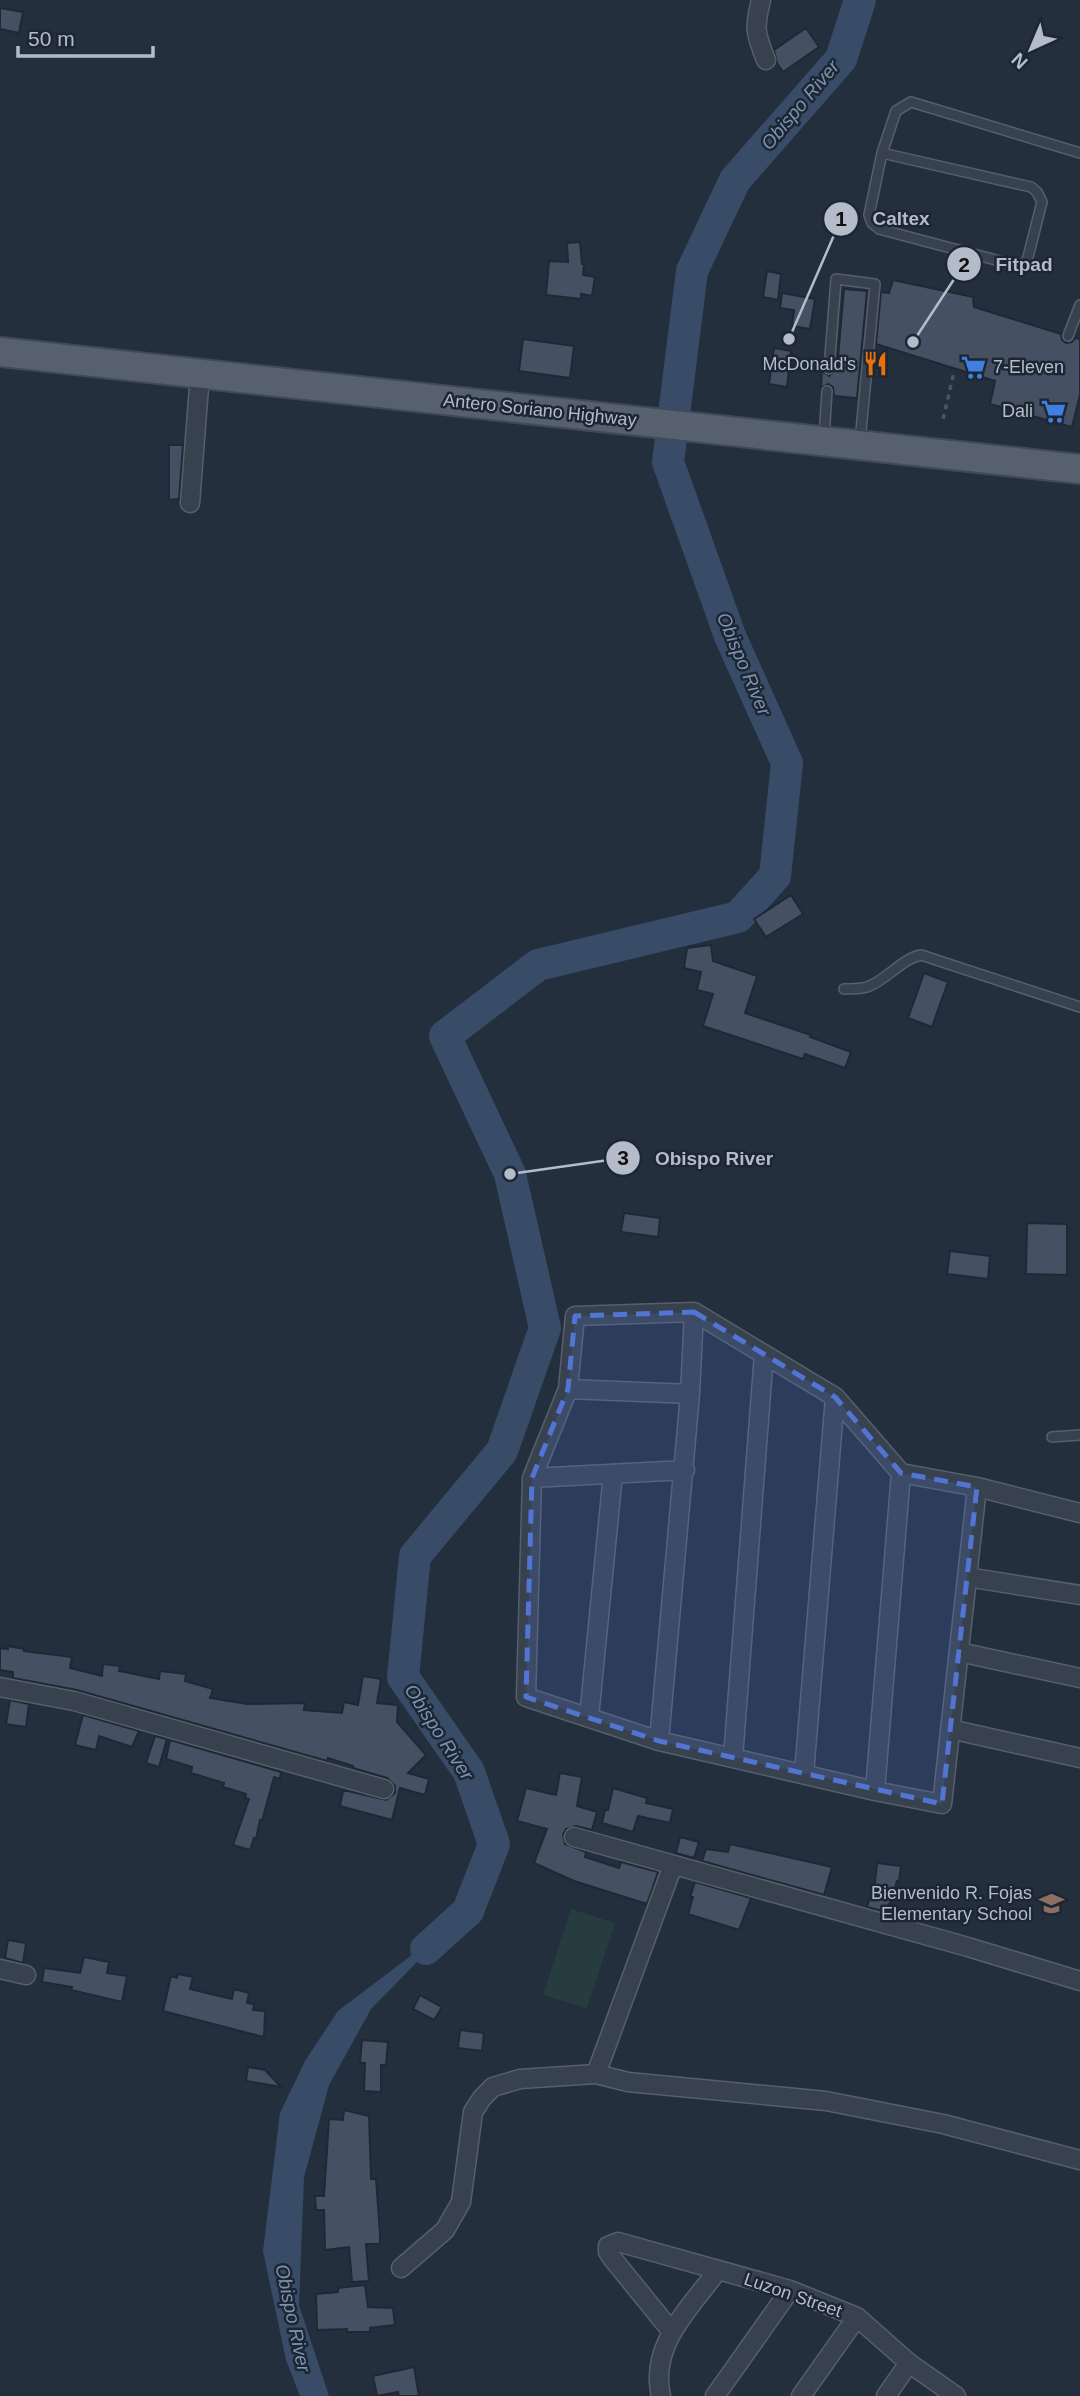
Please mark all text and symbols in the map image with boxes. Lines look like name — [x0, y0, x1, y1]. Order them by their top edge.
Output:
scale bar — [18, 14, 152, 58]
north arrow — [996, 14, 1066, 84]
text: 50 m — [28, 27, 75, 50]
text: N — [1007, 49, 1032, 73]
water label: Obispo River — [757, 56, 844, 154]
callout: Caltex — [824, 199, 944, 239]
text: 1 — [835, 207, 847, 230]
text: Caltex — [872, 208, 930, 229]
callout: Fitpad — [947, 244, 1067, 284]
text: 2 — [958, 253, 970, 276]
text: Fitpad — [996, 254, 1053, 275]
restaurant icon: McDonald's — [862, 350, 890, 378]
supermarket icon: 7-Eleven — [959, 353, 987, 381]
place label: McDonald's — [763, 354, 856, 374]
place label: 7-Eleven — [993, 357, 1064, 377]
street label: Antero Soriano Highway — [442, 390, 638, 430]
supermarket icon: Dali — [1039, 397, 1067, 425]
place label: Dali — [1002, 401, 1033, 421]
water label: Obispo River — [713, 609, 775, 719]
callout: Obispo River — [606, 1138, 787, 1178]
text: 3 — [617, 1146, 629, 1169]
text: Obispo River — [655, 1148, 774, 1169]
water label: Obispo River — [400, 1680, 478, 1784]
place label: Bienvenido R. Fojas Elementary School — [871, 1883, 1032, 1924]
school or university icon: Bienvenido R. Fojas Elementary School — [1038, 1889, 1066, 1917]
water label: Obispo River — [271, 2262, 315, 2375]
street label: Luzon Street — [741, 2269, 845, 2321]

